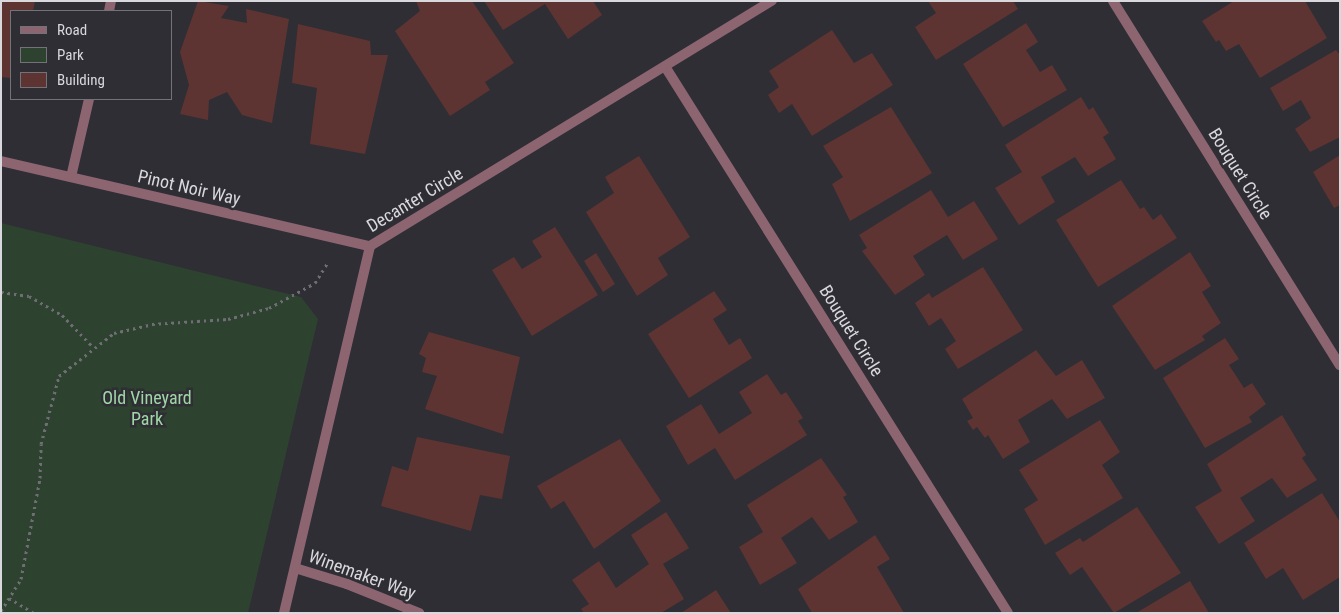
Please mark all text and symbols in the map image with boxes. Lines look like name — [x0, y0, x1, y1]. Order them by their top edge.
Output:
legend — [10, 10, 172, 100]
text: Road — [57, 21, 87, 39]
text: Park — [57, 46, 84, 64]
text: Building — [57, 71, 105, 89]
street label: Bouquet Circle — [1203, 124, 1277, 224]
street label: Decanter Circle — [363, 163, 467, 237]
street label: Pinot Noir Way — [136, 166, 242, 210]
street label: Bouquet Circle — [814, 281, 888, 381]
park label: Old Vineyard Park — [102, 388, 192, 430]
street label: Winemaker Way — [305, 546, 419, 604]

